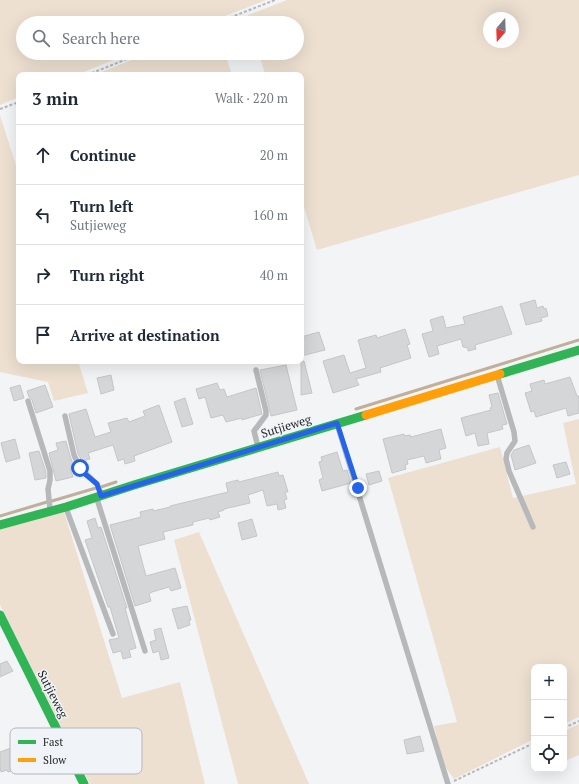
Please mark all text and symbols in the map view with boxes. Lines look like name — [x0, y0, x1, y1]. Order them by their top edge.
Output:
north arrow — [483, 12, 519, 48]
search box — [16, 16, 304, 60]
icon: search — [30, 27, 52, 49]
text: Search here — [62, 28, 140, 48]
text: 3 min — [32, 87, 79, 110]
text: Walk · 220 m — [215, 89, 288, 107]
icon: ahead — [32, 144, 54, 166]
text: Continue — [70, 145, 136, 165]
text: 20 m — [260, 146, 288, 164]
text: Turn left — [70, 196, 134, 216]
icon: left — [32, 204, 54, 226]
text: 160 m — [253, 206, 288, 224]
text: Sutjieweg — [70, 216, 126, 234]
icon: right — [32, 264, 54, 286]
text: Turn right — [70, 265, 145, 285]
text: 40 m — [260, 266, 288, 284]
icon: arrive — [32, 324, 54, 346]
text: Arrive at destination — [70, 325, 220, 345]
street label: Sutjieweg — [259, 411, 314, 441]
route start — [71, 459, 89, 477]
route end — [349, 479, 367, 497]
map controls — [531, 664, 567, 772]
button: + — [531, 664, 567, 700]
street label: Sutjieweg — [35, 668, 72, 721]
button: − — [531, 700, 567, 736]
legend — [10, 728, 142, 774]
text: Fast — [43, 735, 63, 749]
button: locate — [531, 736, 567, 772]
text: Slow — [43, 753, 67, 767]

